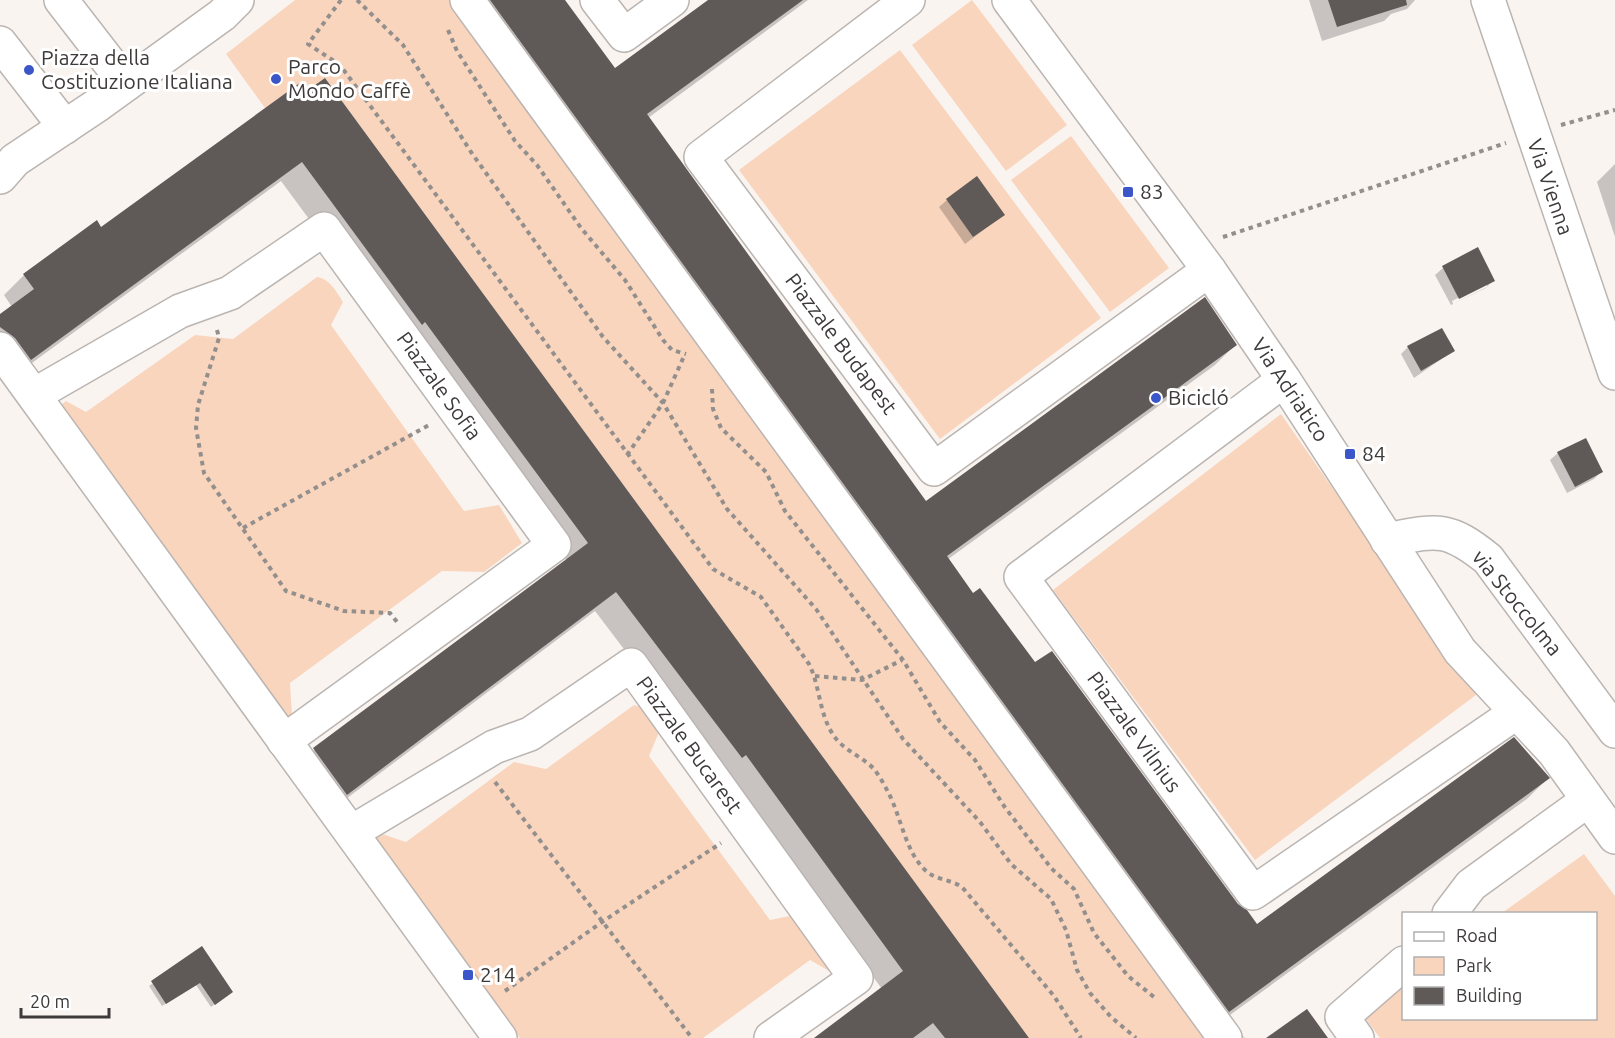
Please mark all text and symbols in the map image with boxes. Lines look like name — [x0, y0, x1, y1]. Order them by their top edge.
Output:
place label: Piazza della Costituzione Italiana — [41, 45, 233, 93]
place label: Parco Mondo Caffè — [288, 54, 411, 102]
marker: Piazza della Costituzione Italiana — [22, 63, 36, 77]
marker: Parco Mondo Caffè — [269, 72, 283, 86]
street label: Via Vienna — [1523, 135, 1579, 238]
place label: 83 — [1140, 179, 1164, 203]
marker: 83 — [1121, 185, 1135, 199]
street label: Piazzale Budapest — [781, 268, 903, 419]
street label: Piazzale Sofia — [393, 327, 487, 444]
street label: Via Adriatico — [1247, 333, 1334, 446]
place label: Bicicló — [1168, 385, 1229, 409]
marker: Bicicló — [1149, 391, 1163, 405]
place label: 84 — [1362, 441, 1386, 465]
marker: 84 — [1343, 447, 1357, 461]
street label: via Stoccolma — [1468, 545, 1568, 660]
street label: Piazzale Vilnius — [1083, 666, 1187, 796]
street label: Piazzale Bucarest — [632, 671, 747, 817]
legend — [1402, 912, 1597, 1020]
text: Road — [1456, 925, 1498, 945]
text: Park — [1456, 955, 1492, 975]
place label: 214 — [480, 962, 516, 986]
marker: 214 — [461, 968, 475, 982]
scale bar — [21, 981, 110, 1019]
text: Building — [1456, 985, 1522, 1005]
text: 20 m — [30, 991, 70, 1011]

